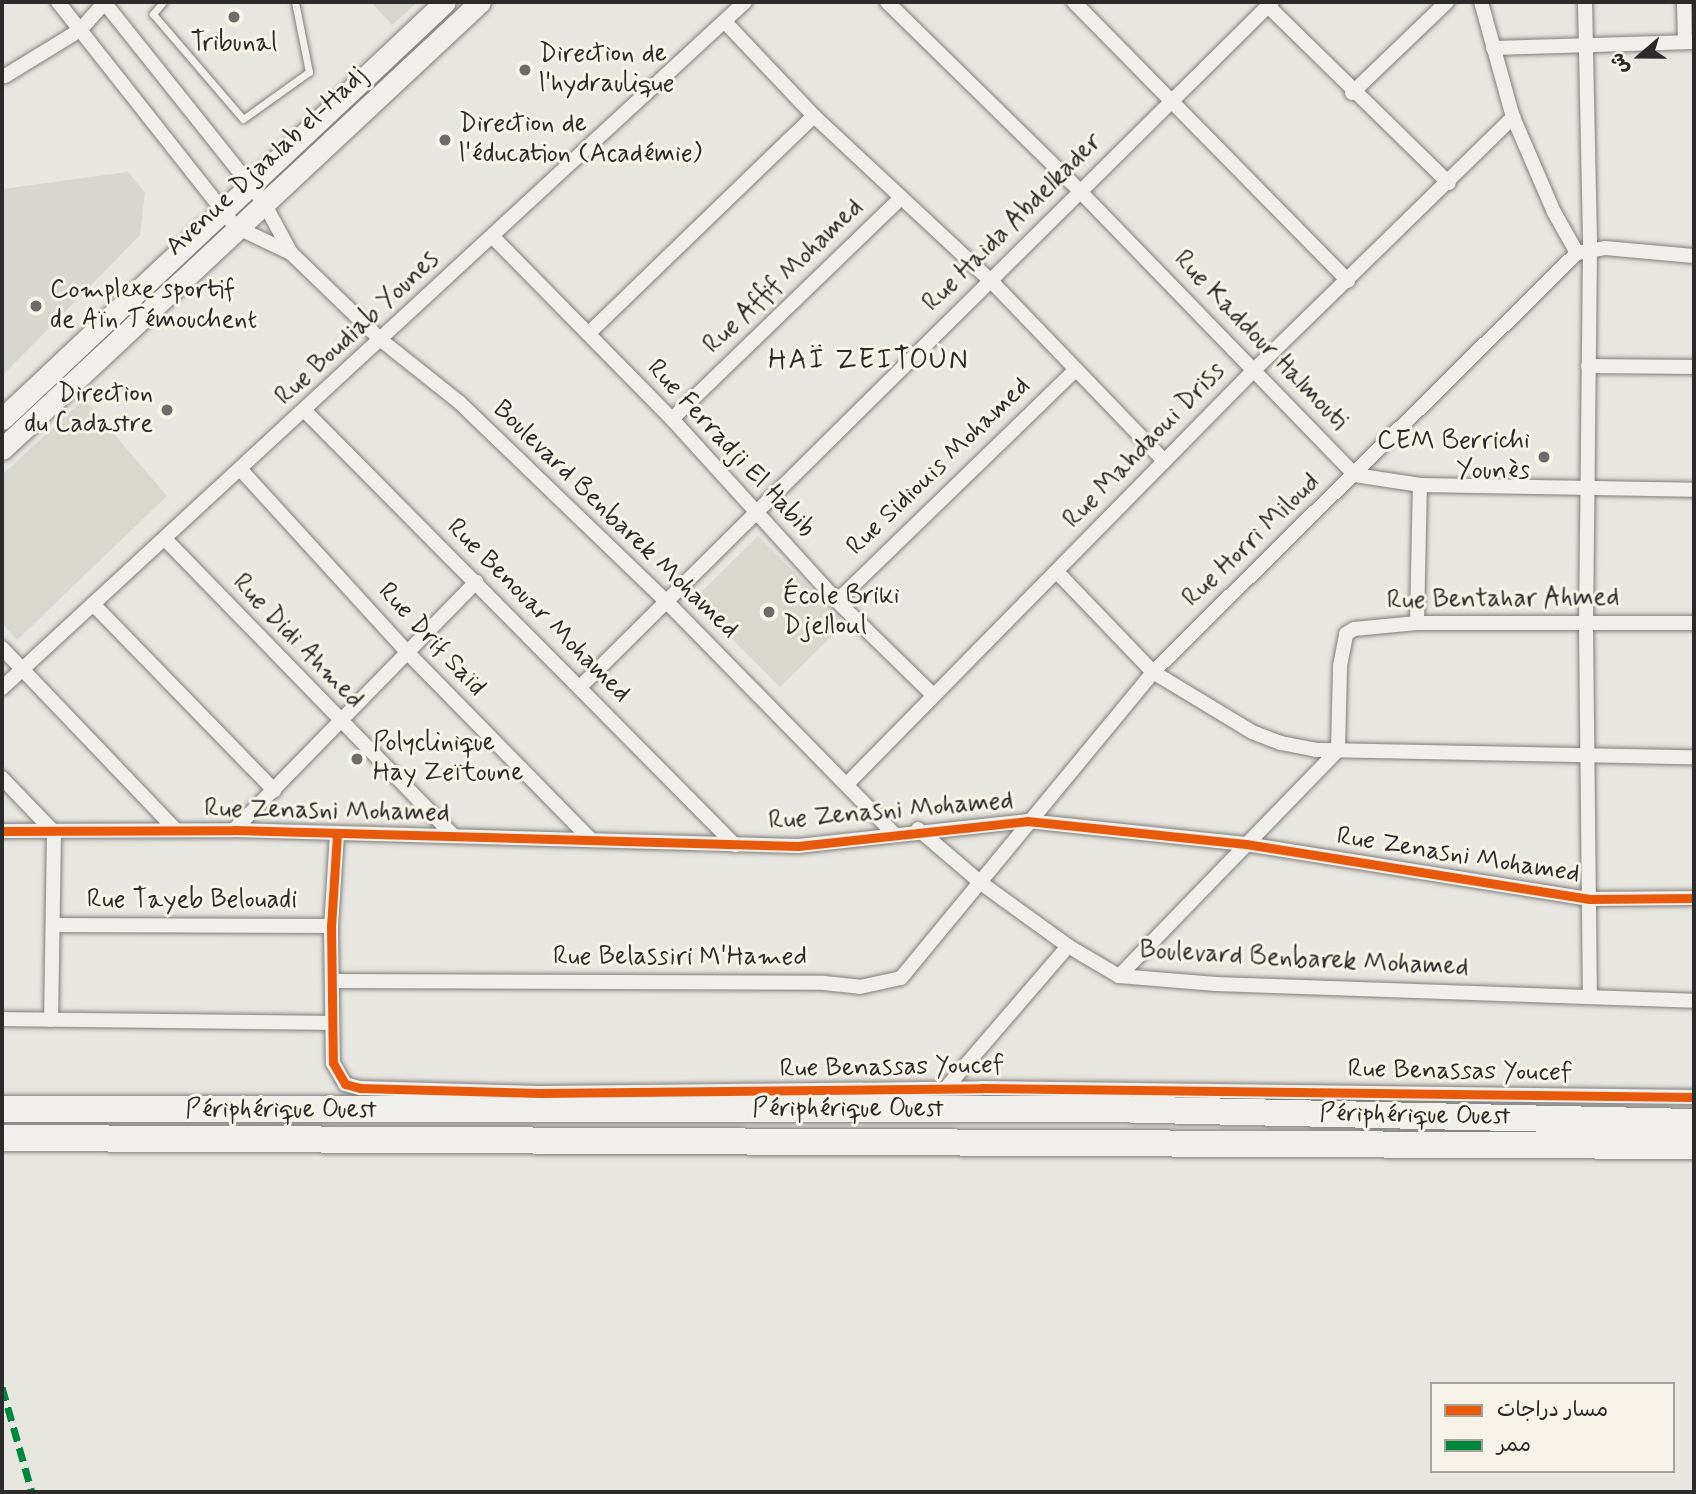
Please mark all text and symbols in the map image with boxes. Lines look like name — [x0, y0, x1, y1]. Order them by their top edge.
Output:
marker: Tribunal — [226, 9, 242, 25]
north arrow — [1605, 21, 1675, 91]
place label: Tribunal — [191, 28, 277, 60]
place label: Direction de l'hydraulique — [539, 39, 674, 100]
text: ش — [1604, 49, 1635, 77]
street label: Avenue Djaalab el-Hadj — [160, 60, 374, 264]
marker: Direction de l'hydraulique — [517, 62, 533, 78]
place label: Direction de l'éducation (Académie) — [459, 109, 701, 170]
street label: Rue Haida Abdelkader — [916, 126, 1110, 320]
marker: Direction de l'éducation (Académie) — [437, 132, 453, 148]
street label: Rue Affif Mohamed — [695, 190, 873, 364]
street label: Rue Kaddour Halmouti — [1161, 239, 1359, 443]
street label: Rue Boudiab Younes — [271, 246, 445, 412]
place label: Complexe sportif de Aïn Témouchent — [50, 275, 255, 336]
marker: Complexe sportif de Aïn Témouchent — [28, 298, 44, 314]
district label: HAÏ ZEITOUN — [769, 344, 969, 378]
street label: Rue Ferradji El Habib — [638, 352, 822, 546]
street label: Rue Mahdaoui Driss — [1060, 358, 1230, 534]
street label: Rue Sidiouis Mohamed — [840, 371, 1038, 563]
place label: Direction du Cadastre — [24, 379, 153, 440]
street label: Boulevard Benbarek Mohamed — [483, 392, 747, 648]
marker: Direction du Cadastre — [159, 402, 175, 418]
place label: CEM Berrichi Younès — [1375, 426, 1530, 488]
marker: CEM Berrichi Younès — [1536, 449, 1552, 465]
street label: Rue Horri Miloud — [1175, 466, 1329, 616]
street label: Rue Benouar Mohamed — [436, 509, 640, 713]
street label: Rue Didi Ahmed — [225, 568, 369, 716]
street label: Rue Drif Saïd — [370, 577, 492, 703]
place label: École Briki Djelloul — [783, 581, 898, 642]
street label: Rue Bentahar Ahmed — [1383, 582, 1623, 618]
marker: École Briki Djelloul — [761, 604, 777, 620]
place label: Polyclinique Hay Zeïtoune — [373, 728, 524, 790]
marker: Polyclinique Hay Zeïtoune — [347, 749, 367, 769]
street label: Rue Zenasni Mohamed — [764, 785, 1018, 839]
street label: Rue Zenasni Mohamed — [201, 794, 453, 830]
street label: Rue Zenasni Mohamed — [1331, 821, 1585, 891]
street label: Rue Tayeb Belouadi — [88, 885, 296, 917]
street label: Boulevard Benbarek Mohamed — [1135, 936, 1473, 984]
street label: Rue Belassiri M'Hamed — [552, 942, 808, 974]
street label: Rue Benassas Youcef — [778, 1050, 1006, 1086]
street label: Rue Benassas Youcef — [1346, 1054, 1574, 1090]
street label: Périphérique Ouest — [752, 1094, 944, 1126]
street label: Périphérique Ouest — [185, 1095, 377, 1127]
street label: Périphérique Ouest — [1319, 1099, 1511, 1133]
legend — [1430, 1382, 1675, 1473]
text: مسار دراجات — [1497, 1396, 1608, 1424]
text: ممر — [1497, 1431, 1531, 1459]

